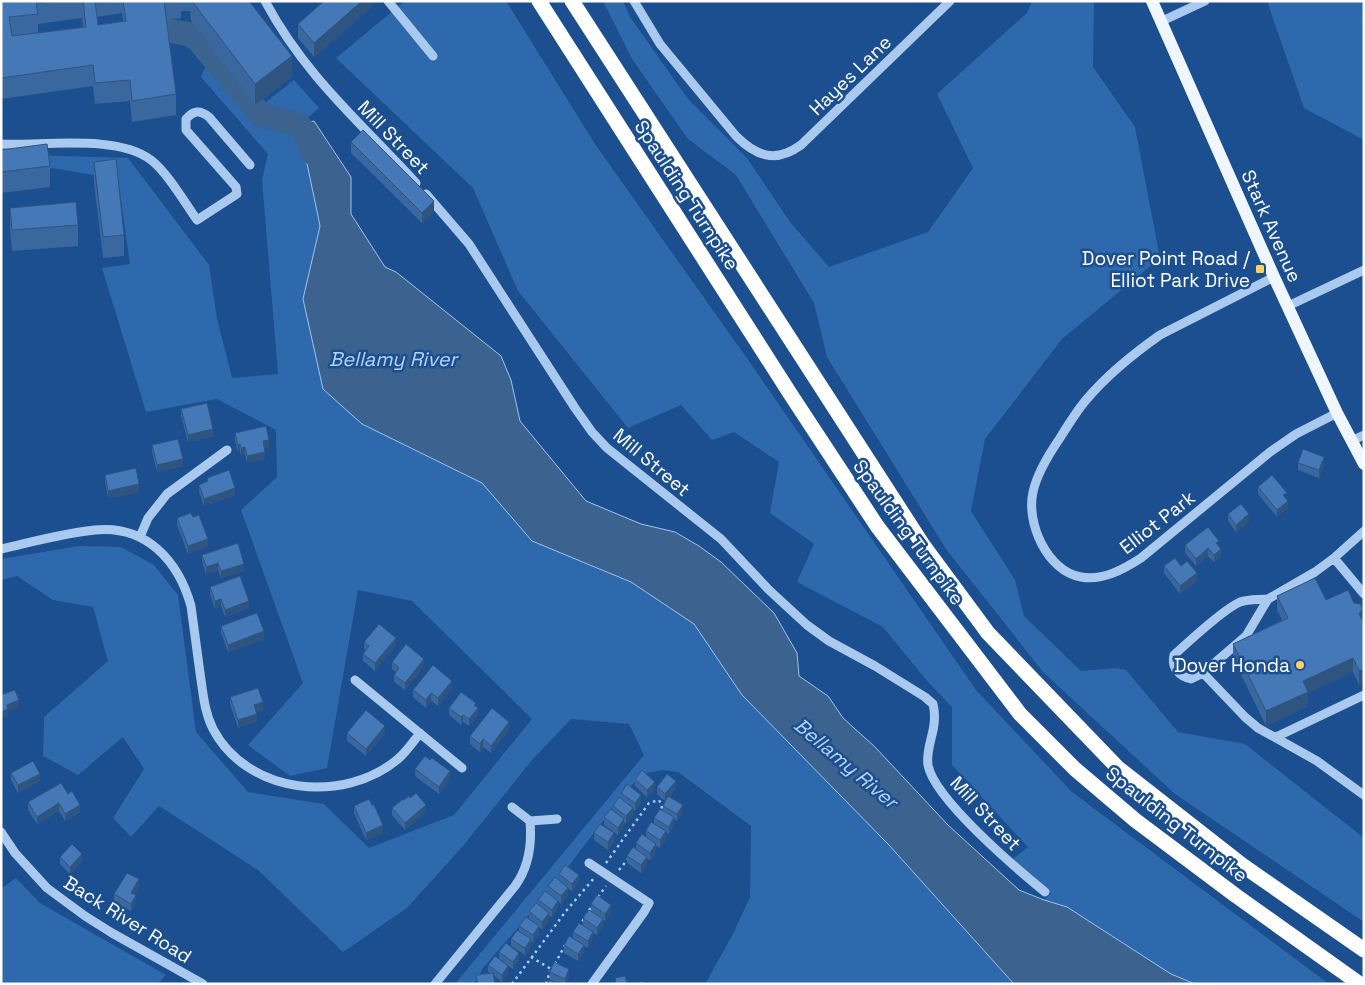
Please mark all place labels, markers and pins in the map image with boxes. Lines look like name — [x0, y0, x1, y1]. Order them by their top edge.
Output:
place label: Dover Point Road / Elliot Park Drive — [1082, 246, 1251, 293]
marker: Dover Point Road / Elliot Park Drive — [1254, 263, 1266, 275]
place label: Dover Honda — [1174, 653, 1290, 678]
marker: Dover Honda — [1294, 659, 1306, 671]

